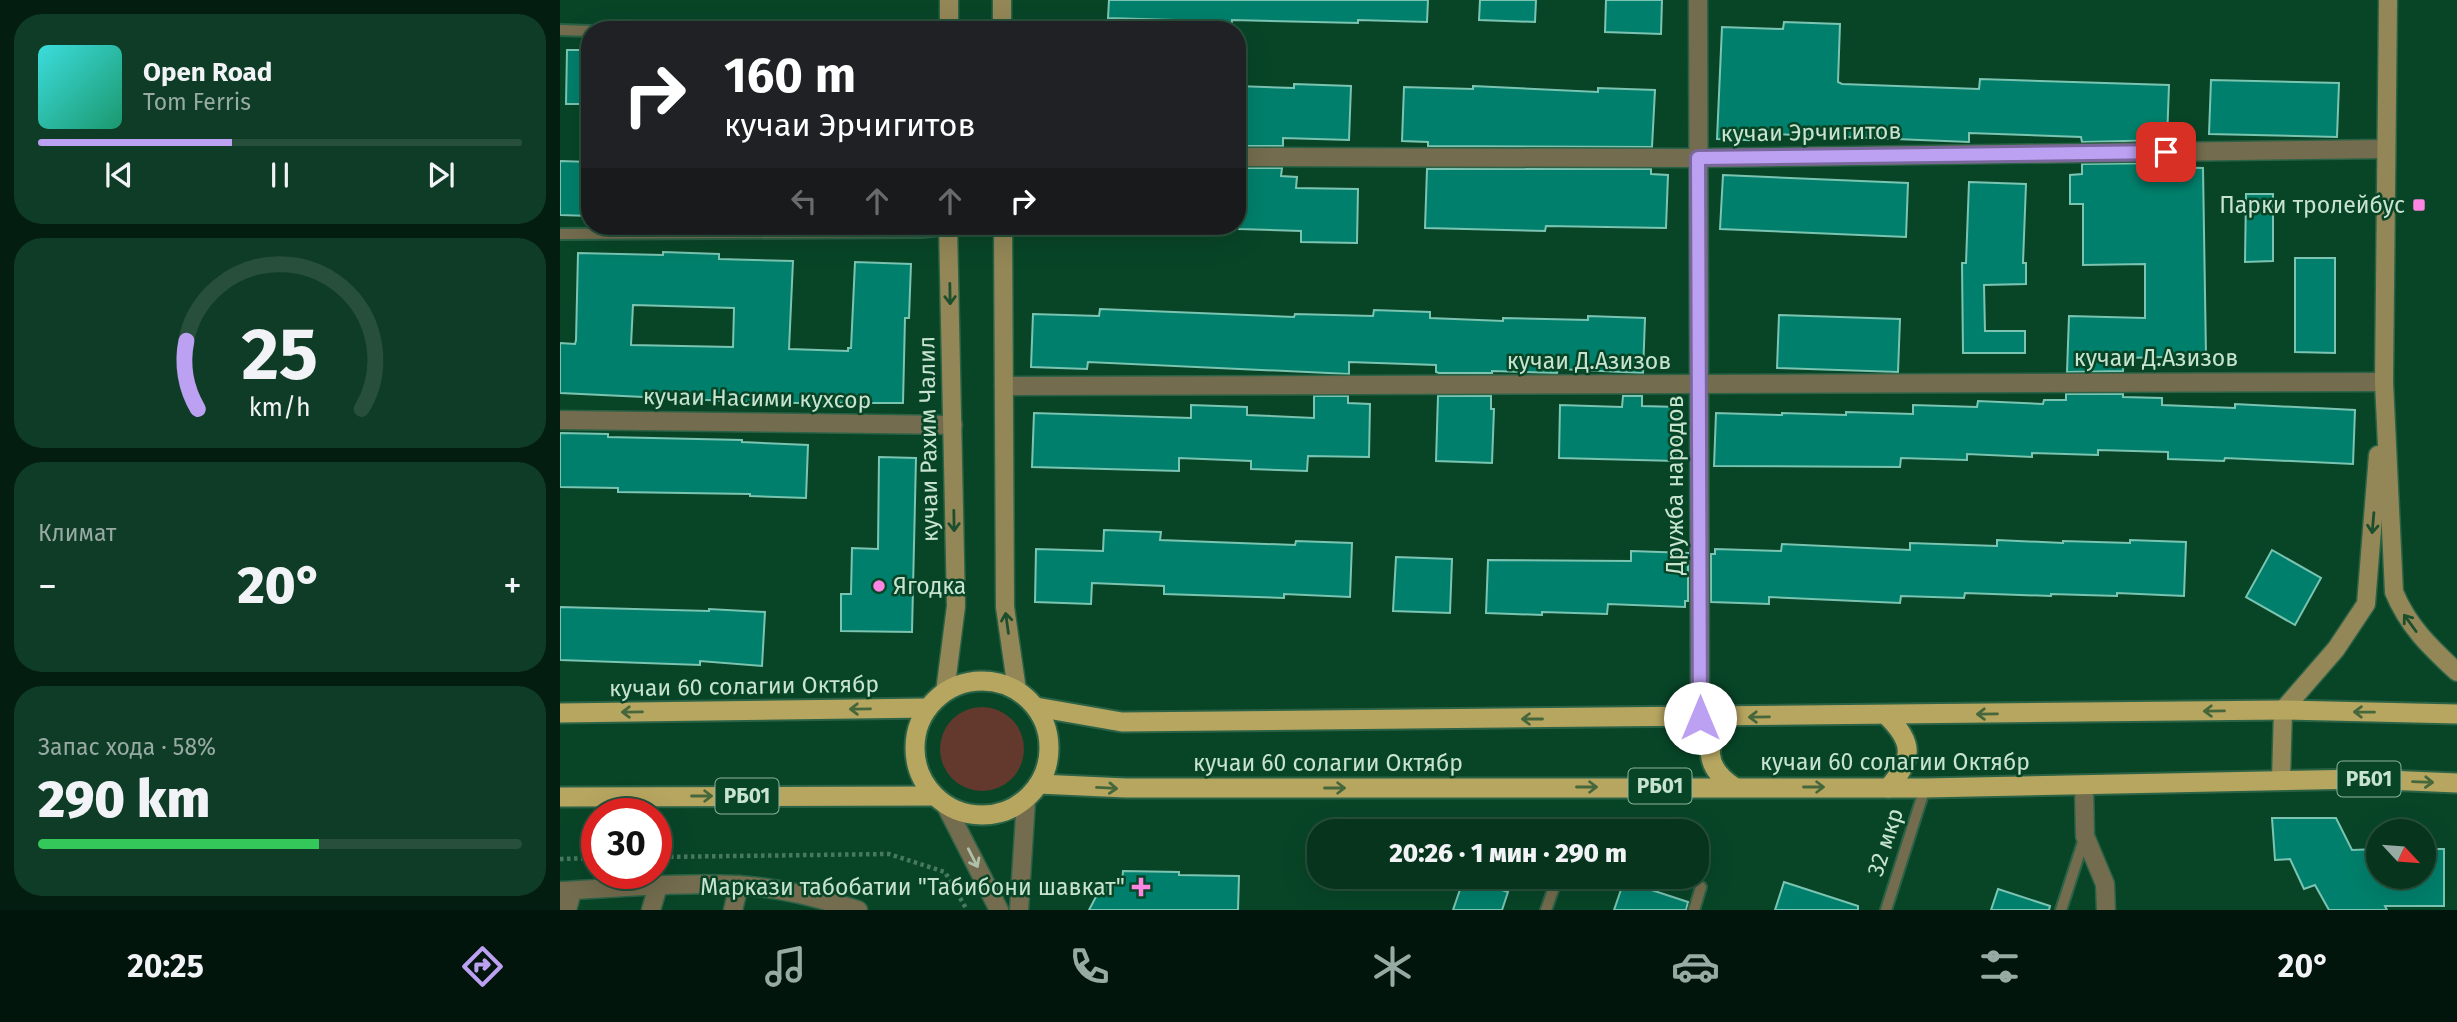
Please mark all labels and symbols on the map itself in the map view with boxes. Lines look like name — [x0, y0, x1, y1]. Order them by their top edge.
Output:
street label: кучаи Эрчигитов — [1720, 116, 1902, 148]
pin — [2136, 122, 2196, 182]
place label: Парки тролейбус — [2219, 191, 2405, 219]
marker: Парки тролейбус — [2411, 197, 2427, 213]
one-way arrow — [943, 282, 956, 305]
street label: кучаи Рахим Чалил — [912, 336, 944, 542]
street label: кучаи Д.Азизов — [2074, 344, 2238, 372]
street label: кучаи Д.Азизов — [1507, 347, 1671, 375]
street label: кучаи Насими кухсор — [643, 382, 871, 414]
street label: Дружба народов — [1661, 395, 1689, 576]
one-way arrow — [947, 510, 961, 533]
one-way arrow — [2366, 511, 2379, 534]
place label: Ягодка — [893, 572, 966, 600]
marker: Ягодка — [871, 578, 887, 594]
one-way arrow — [1001, 612, 1014, 635]
one-way arrow — [2403, 614, 2417, 633]
street label: кучаи 60 солагии Октябр — [609, 670, 879, 702]
position arrow — [1663, 681, 1737, 755]
one-way arrow — [848, 702, 871, 715]
one-way arrow — [2203, 704, 2226, 718]
one-way arrow — [621, 705, 644, 718]
one-way arrow — [2353, 705, 2376, 719]
one-way arrow — [1976, 707, 1999, 721]
one-way arrow — [1748, 710, 1771, 724]
one-way arrow — [1521, 712, 1544, 726]
street label: кучаи 60 солагии Октябр — [1760, 748, 2030, 776]
street label: кучаи 60 солагии Октябр — [1193, 749, 1463, 777]
road number: РБ01 — [2338, 762, 2400, 796]
road number: РБ01 — [1628, 768, 1692, 804]
one-way arrow — [2411, 775, 2434, 788]
road number: РБ01 — [716, 778, 778, 814]
one-way arrow — [1575, 780, 1598, 794]
one-way arrow — [1803, 780, 1826, 794]
one-way arrow — [1096, 781, 1119, 794]
one-way arrow — [1323, 781, 1346, 795]
one-way arrow — [690, 789, 713, 803]
speed limit sign: 30 — [581, 798, 672, 889]
street label: 32 мкр — [1861, 804, 1909, 880]
north arrow — [2366, 819, 2436, 889]
one-way arrow — [966, 847, 980, 868]
place label: Маркази табобатии "Табибони шавкат" — [700, 873, 1125, 901]
marker: Маркази табобатии "Табибони шавкат" — [1131, 877, 1151, 897]

